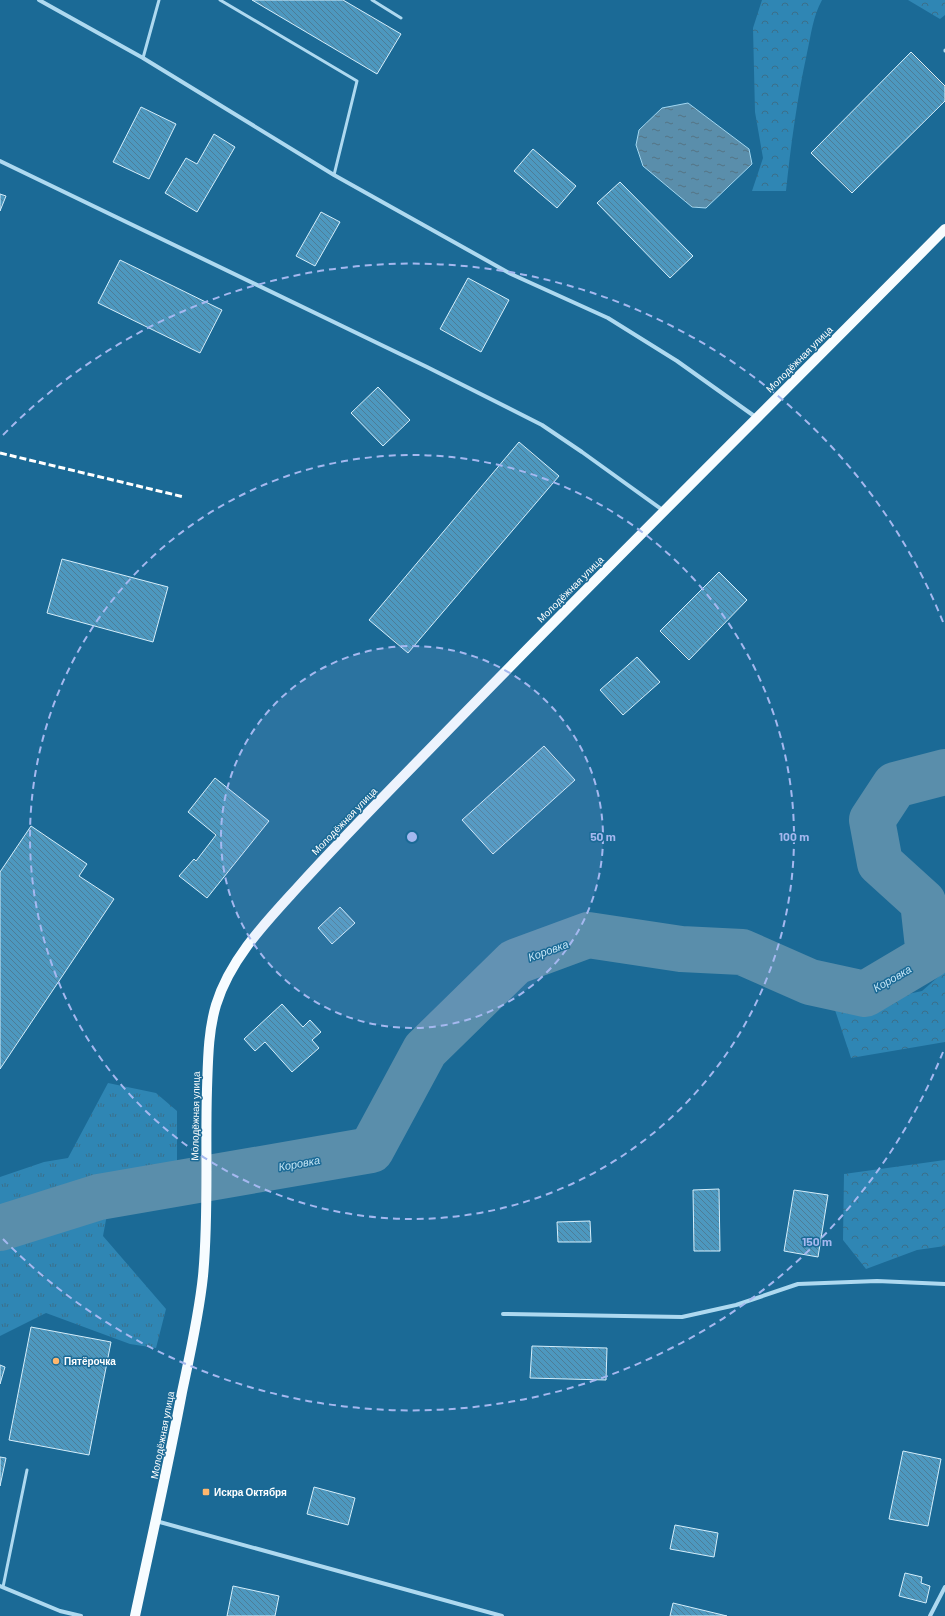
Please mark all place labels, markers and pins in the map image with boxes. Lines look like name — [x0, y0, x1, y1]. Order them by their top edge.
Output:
centre of rings — [405, 830, 419, 844]
place label: Пятёрочка — [64, 1355, 116, 1367]
marker: Пятёрочка — [51, 1356, 61, 1366]
place label: Искра Октября — [214, 1486, 287, 1498]
marker: Искра Октября — [201, 1487, 211, 1497]

